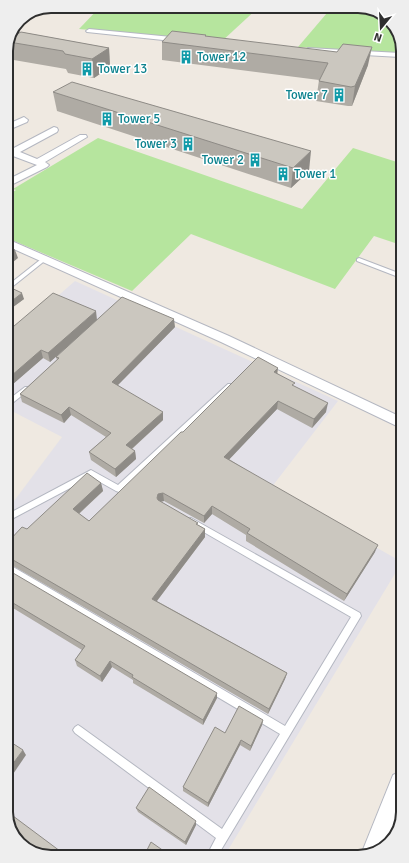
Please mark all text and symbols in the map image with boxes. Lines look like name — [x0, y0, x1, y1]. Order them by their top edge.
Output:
north arrow — [361, 8, 401, 48]
text: N — [372, 30, 384, 44]
building icon: Tower 12 — [178, 49, 194, 65]
place label: Tower 12 — [197, 49, 246, 65]
building icon: Tower 13 — [79, 61, 95, 77]
place label: Tower 13 — [98, 61, 147, 77]
place label: Tower 7 — [286, 87, 328, 103]
building icon: Tower 7 — [331, 87, 347, 103]
building icon: Tower 5 — [99, 111, 115, 127]
place label: Tower 5 — [118, 111, 160, 127]
place label: Tower 3 — [135, 136, 177, 152]
building icon: Tower 3 — [180, 136, 196, 152]
place label: Tower 2 — [202, 152, 244, 168]
building icon: Tower 2 — [247, 152, 263, 168]
building icon: Tower 1 — [275, 166, 291, 182]
place label: Tower 1 — [294, 166, 336, 182]

